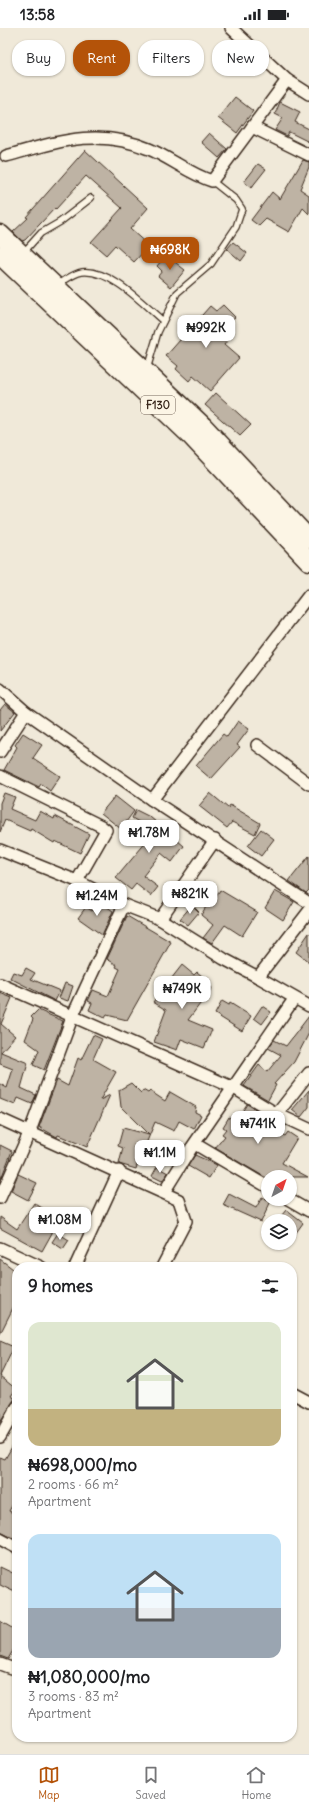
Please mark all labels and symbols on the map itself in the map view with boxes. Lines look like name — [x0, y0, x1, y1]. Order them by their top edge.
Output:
pin: ₦698K — [142, 237, 198, 271]
pin: ₦992K — [178, 315, 234, 349]
road number: F130 — [141, 396, 175, 414]
pin: ₦1.78M — [116, 820, 182, 854]
pin: ₦821K — [162, 881, 218, 915]
pin: ₦1.24M — [64, 883, 130, 917]
pin: ₦749K — [154, 976, 210, 1010]
pin: ₦741K — [230, 1111, 286, 1145]
pin: ₦1.1M — [132, 1140, 188, 1174]
north arrow — [261, 1170, 297, 1206]
pin: ₦1.08M — [27, 1207, 93, 1241]

